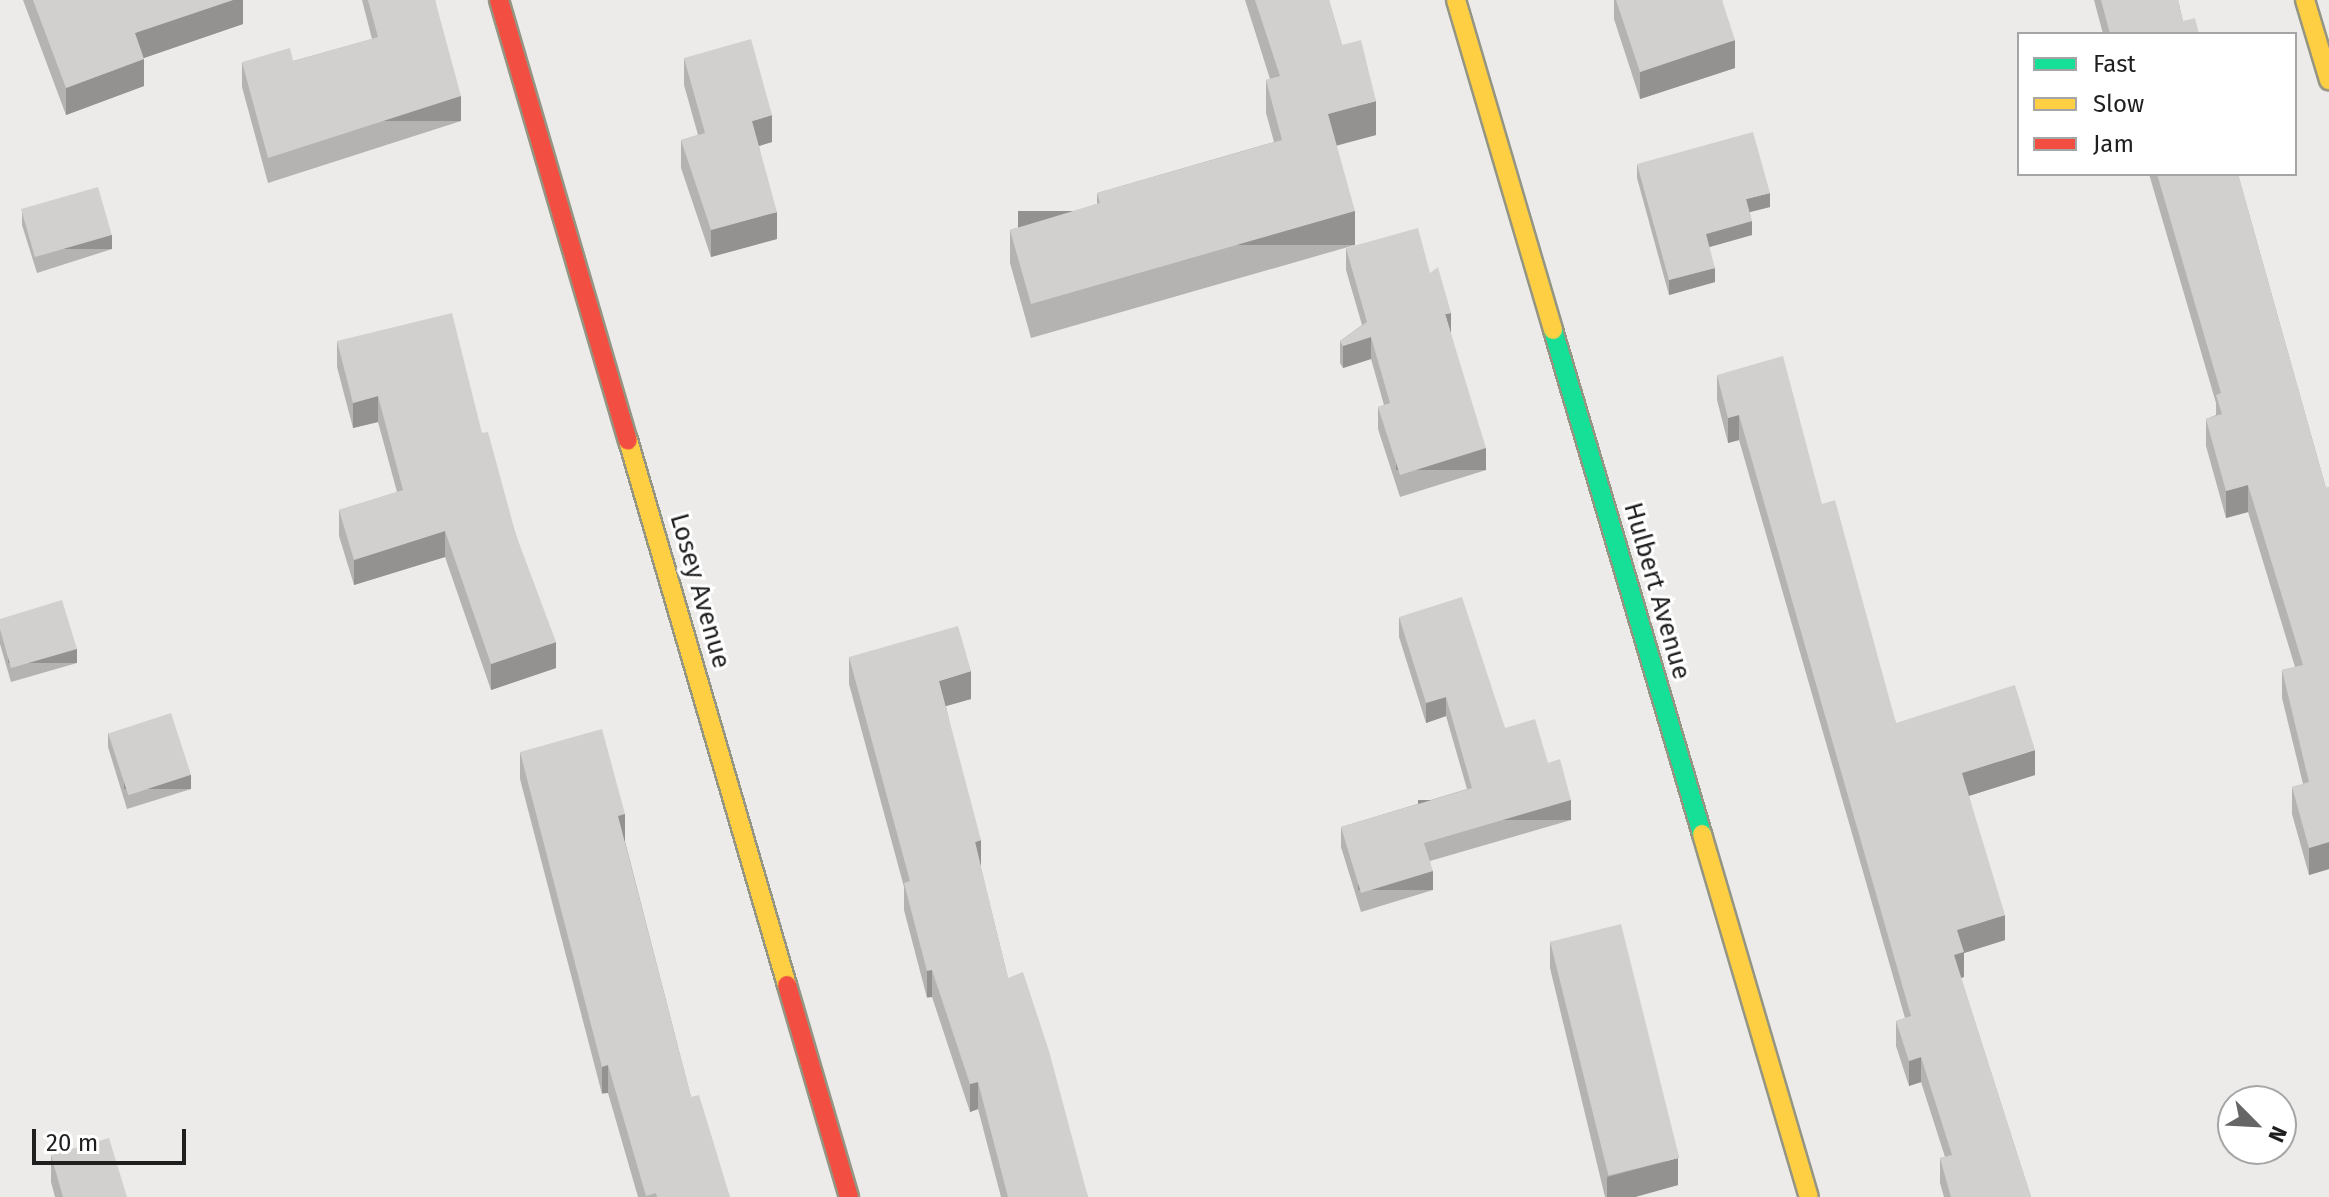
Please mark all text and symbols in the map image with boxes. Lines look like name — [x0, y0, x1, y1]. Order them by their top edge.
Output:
legend — [2017, 32, 2297, 176]
text: Fast — [2093, 50, 2136, 78]
text: Slow — [2093, 90, 2144, 118]
text: Jam — [2093, 130, 2134, 158]
street label: Hulbert Avenue — [1617, 499, 1697, 683]
street label: Losey Avenue — [663, 510, 737, 672]
north arrow — [2217, 1085, 2297, 1165]
scale bar — [36, 1113, 190, 1163]
text: N — [2262, 1122, 2293, 1146]
text: 20 m — [46, 1129, 98, 1157]

